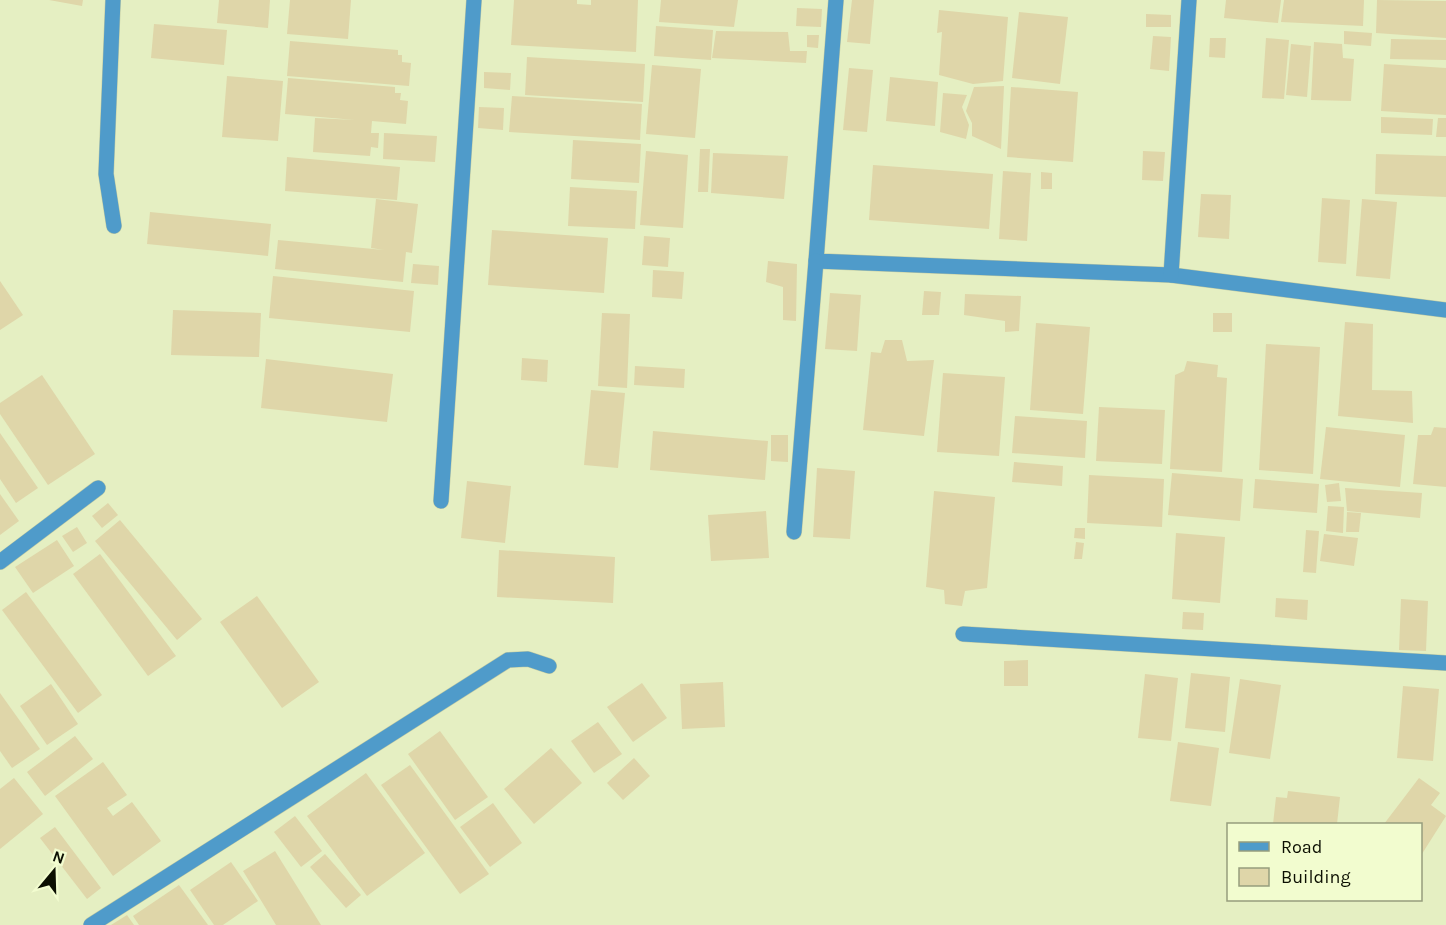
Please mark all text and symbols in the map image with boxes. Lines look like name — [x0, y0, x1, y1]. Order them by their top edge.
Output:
legend — [1227, 823, 1422, 901]
text: Road — [1281, 836, 1322, 858]
north arrow — [24, 841, 84, 901]
text: N — [50, 846, 67, 868]
text: Building — [1281, 866, 1351, 888]

